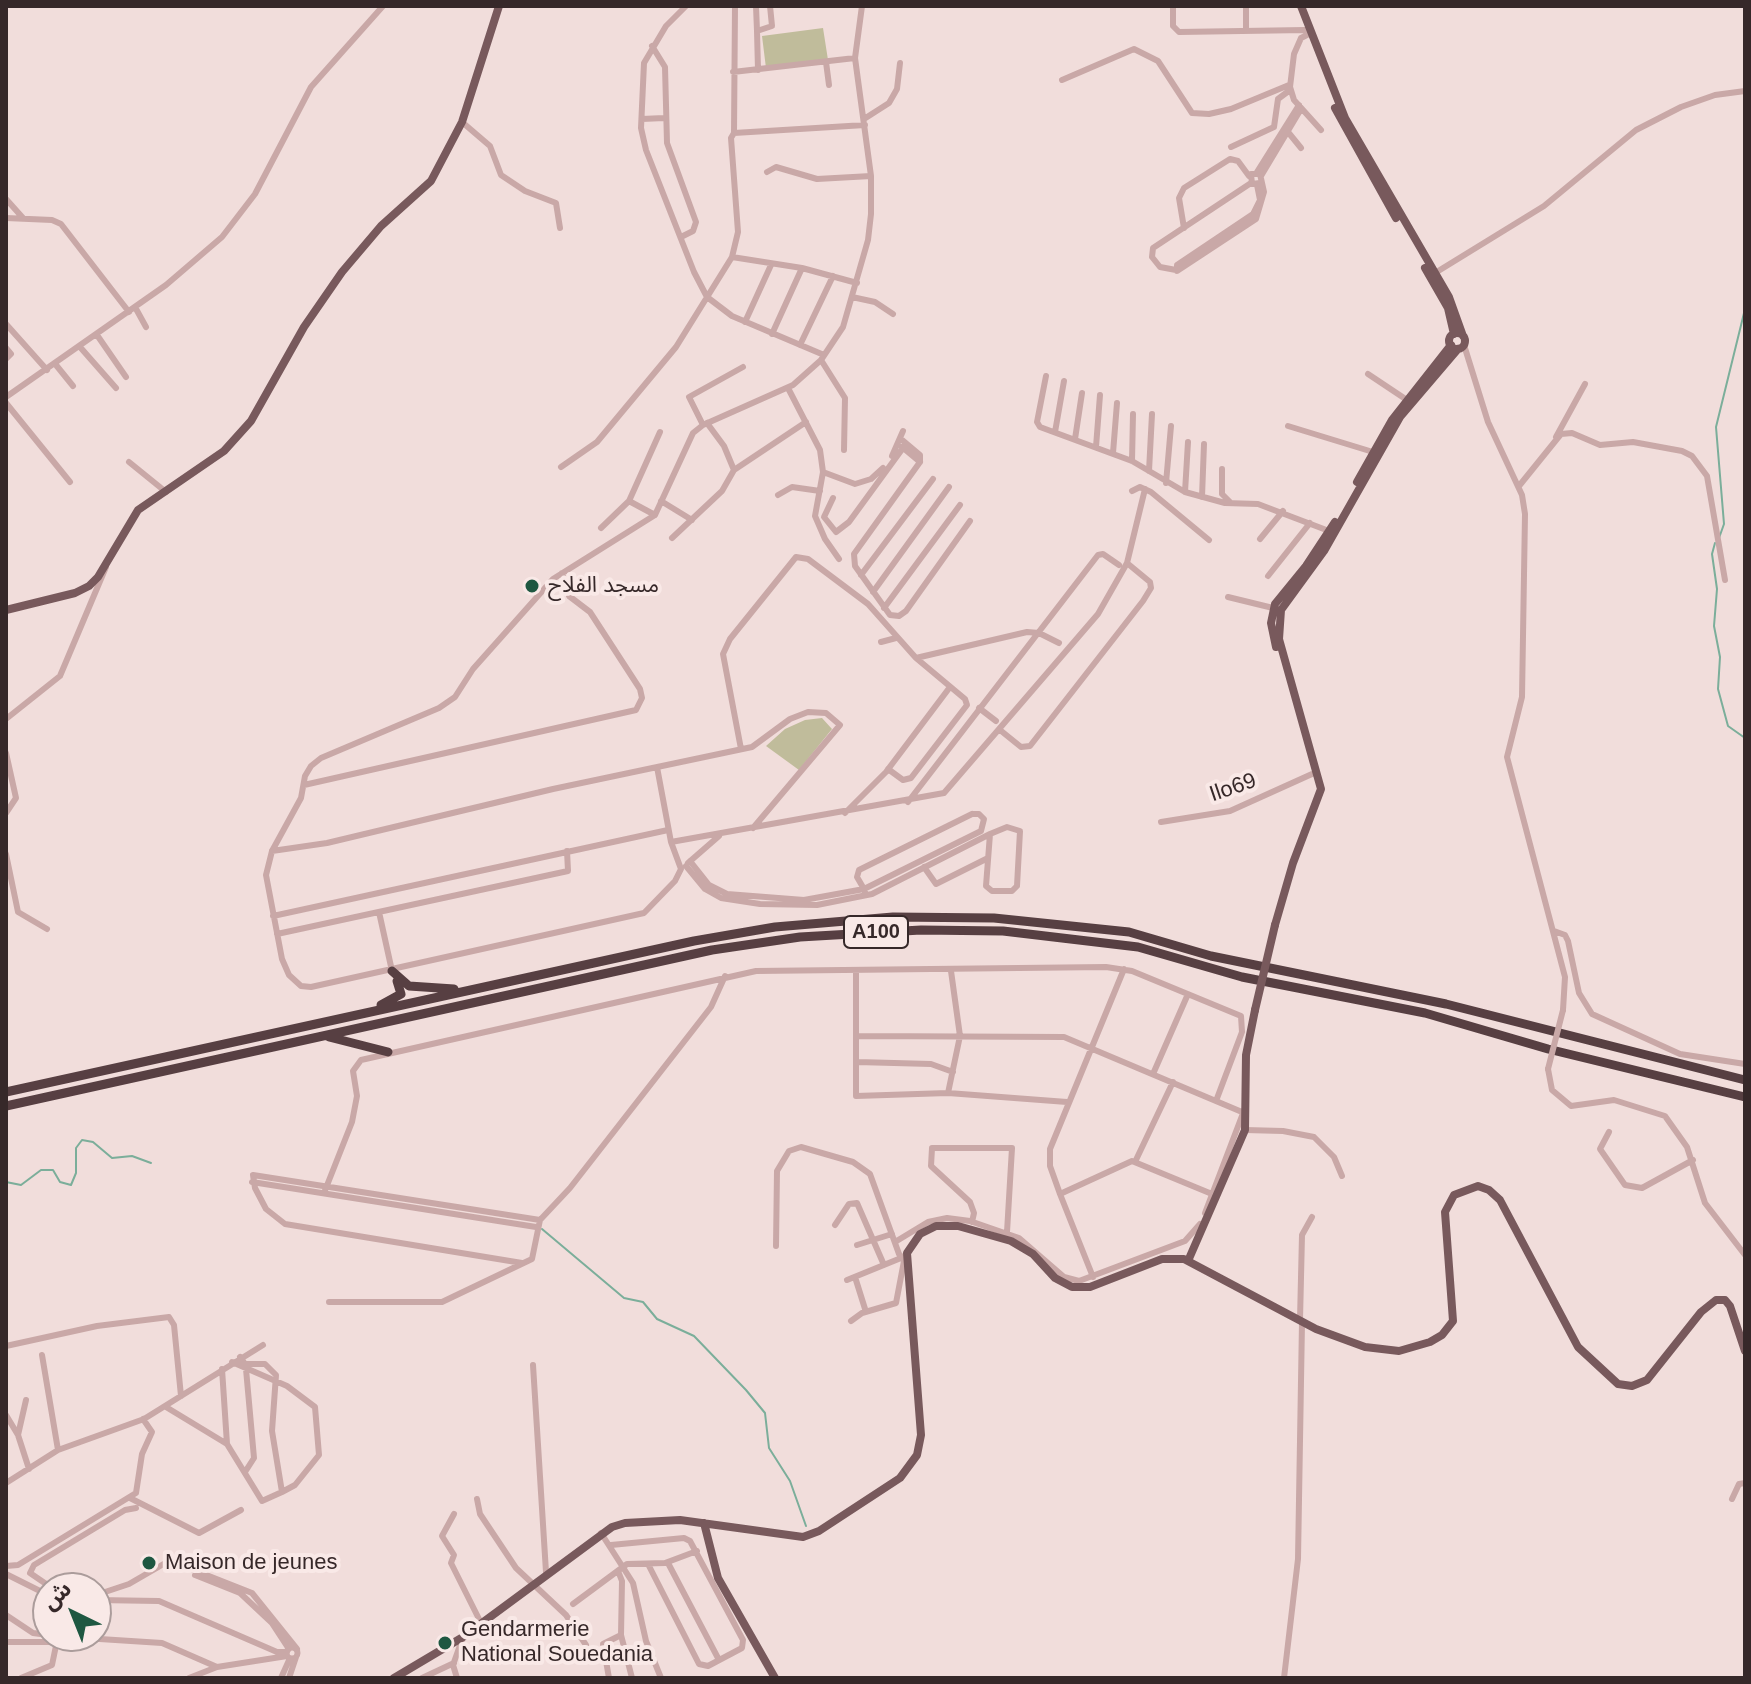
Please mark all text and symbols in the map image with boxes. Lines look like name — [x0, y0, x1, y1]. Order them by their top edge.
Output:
place label: مسجد الفلاح — [548, 573, 659, 599]
marker: مسجد الفلاح — [523, 577, 541, 595]
street label: Ilo69 — [1206, 768, 1260, 808]
road number: A100 — [844, 916, 908, 948]
place label: Maison de jeunes — [165, 1550, 337, 1576]
marker: Maison de jeunes — [140, 1554, 158, 1572]
north arrow — [32, 1572, 112, 1652]
text: ش — [37, 1576, 76, 1615]
place label: Gendarmerie National Souedania — [461, 1617, 653, 1668]
marker: Gendarmerie National Souedania — [436, 1634, 454, 1652]

